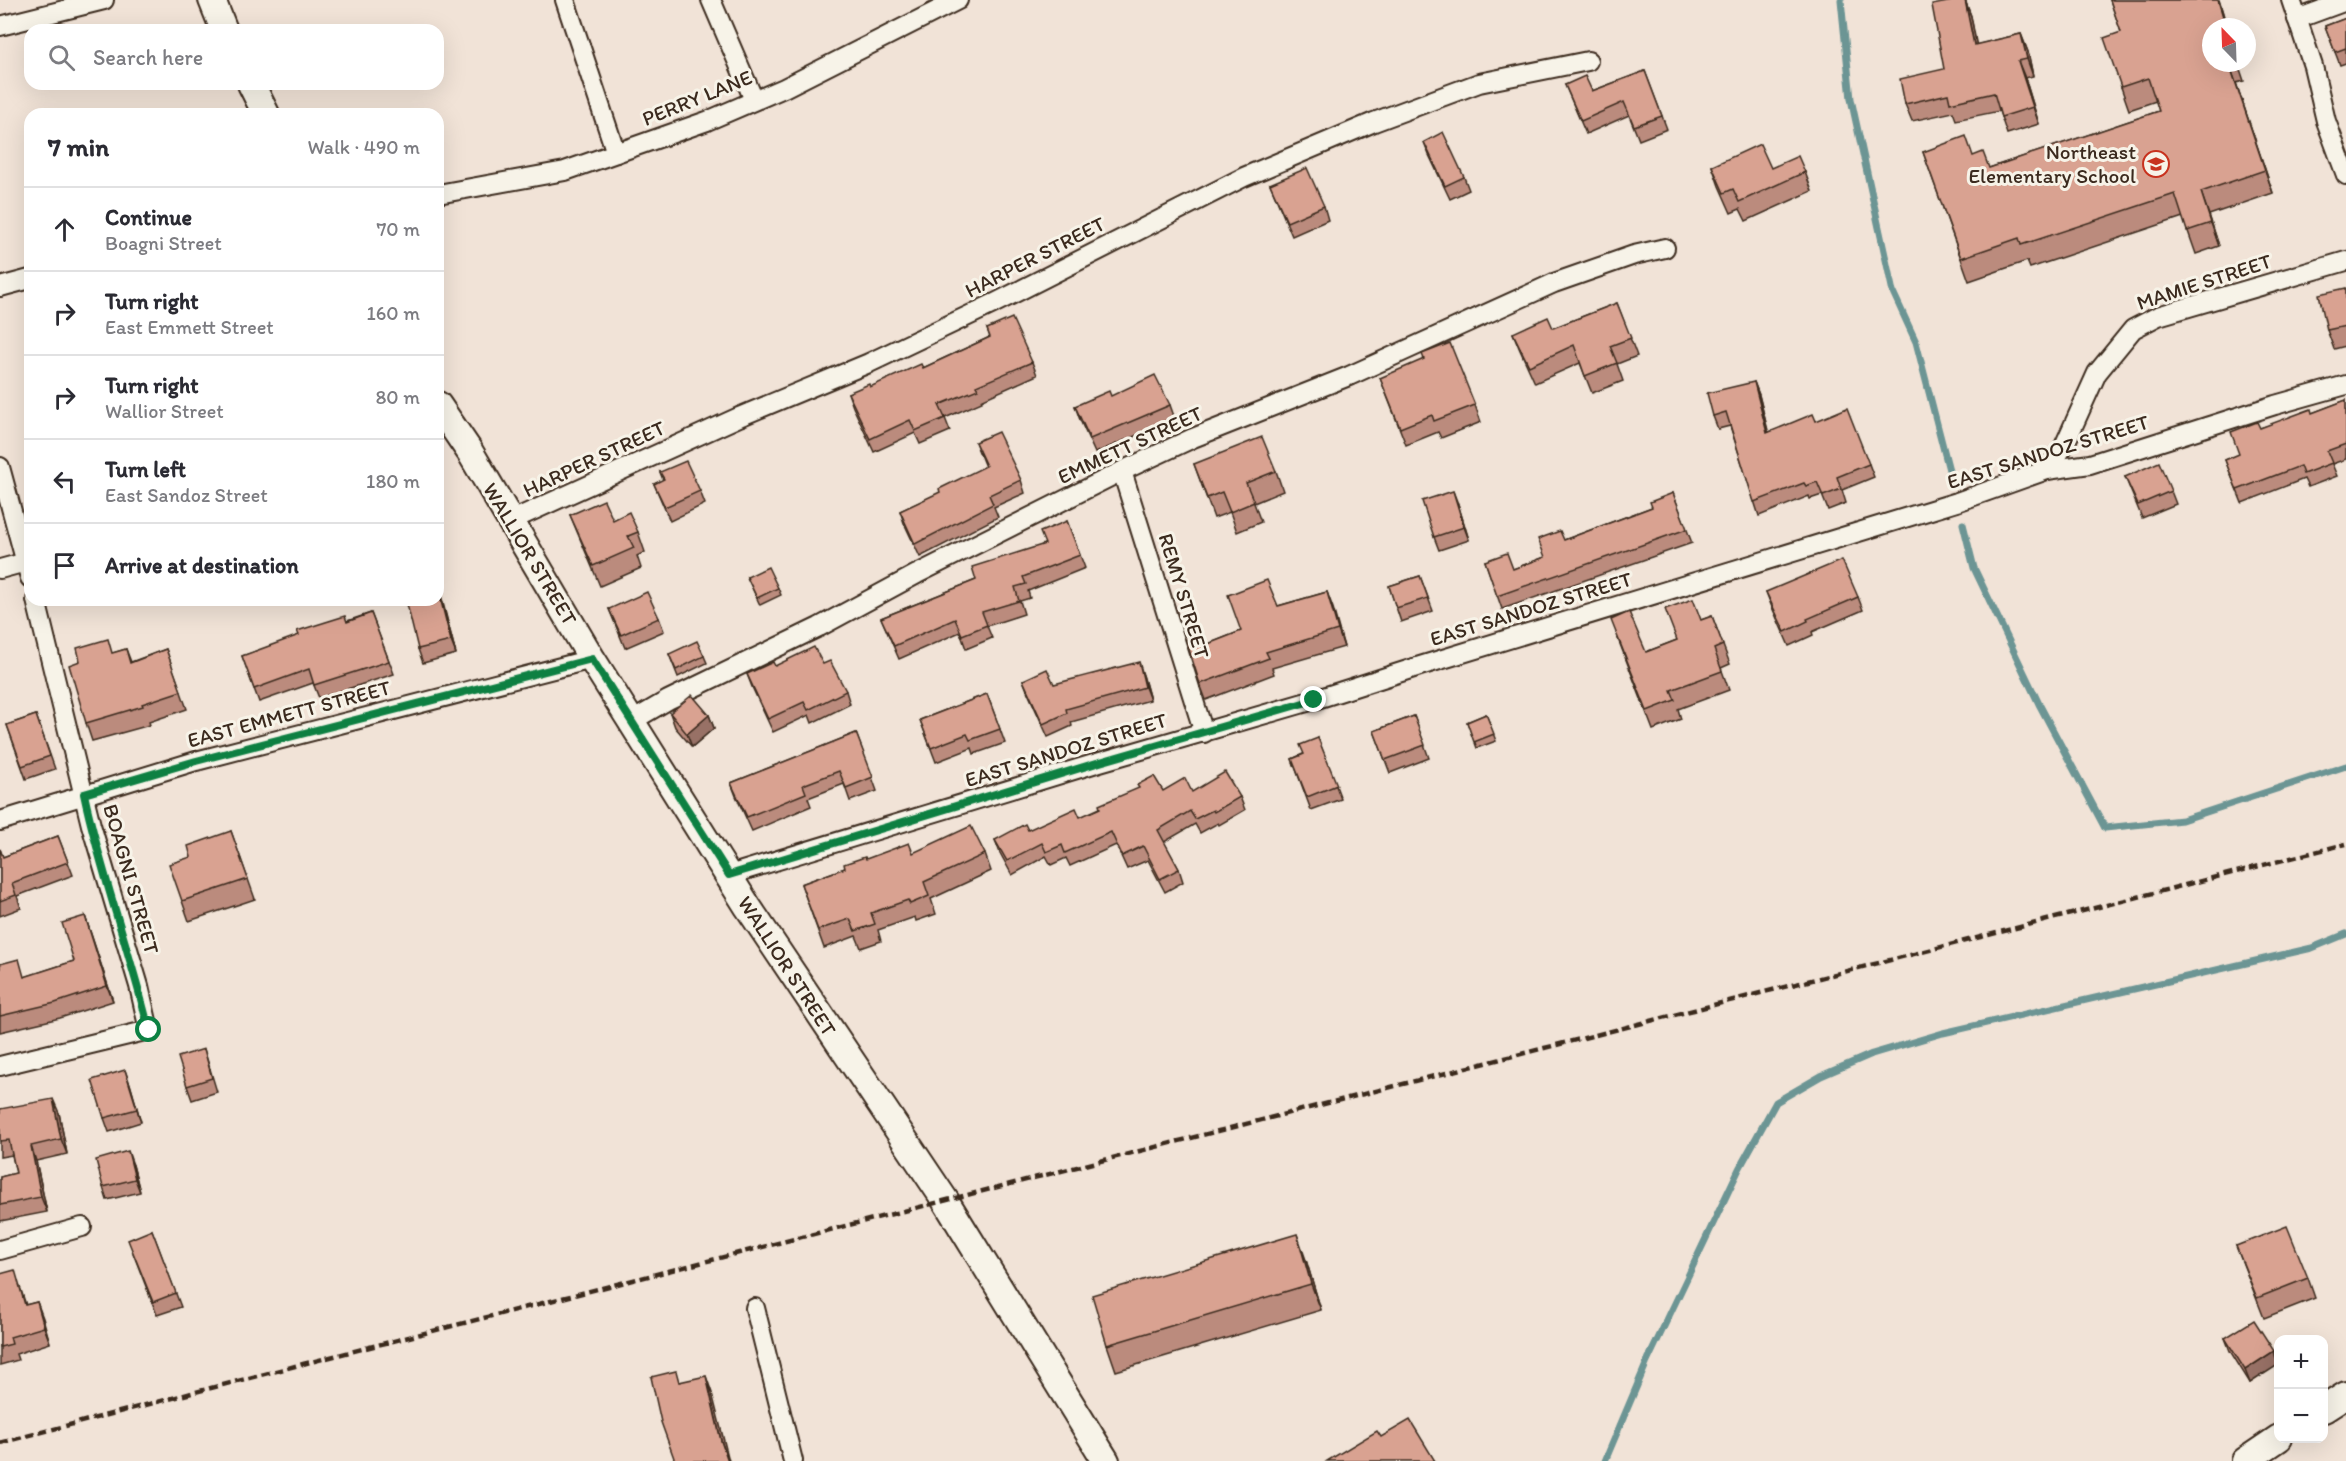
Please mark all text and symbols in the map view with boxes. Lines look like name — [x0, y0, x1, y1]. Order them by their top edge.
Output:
north arrow — [2202, 18, 2256, 72]
search box — [24, 24, 444, 90]
icon: search — [45, 41, 78, 74]
text: Search here — [93, 44, 203, 71]
street label: PERRY LANE — [638, 64, 755, 131]
text: 7 min — [48, 131, 109, 163]
text: Walk · 490 m — [307, 135, 420, 159]
place label: Northeast Elementary School — [1969, 139, 2136, 188]
school or university icon: Northeast Elementary School — [2141, 149, 2171, 179]
text: Continue — [105, 204, 192, 231]
street label: HARPER STREET — [961, 210, 1109, 303]
icon: ahead — [48, 213, 81, 246]
text: 70 m — [376, 217, 420, 241]
text: Boagni Street — [105, 231, 222, 255]
street label: MAMIE STREET — [2133, 248, 2275, 315]
text: Turn right — [105, 288, 199, 315]
icon: right — [48, 297, 81, 330]
text: 160 m — [367, 301, 420, 325]
text: East Emmett Street — [105, 315, 274, 339]
text: Turn right — [105, 372, 199, 399]
icon: right — [48, 381, 81, 414]
text: 80 m — [375, 385, 420, 409]
text: Wallior Street — [105, 399, 224, 423]
street label: EMMETT STREET — [1054, 400, 1206, 489]
street label: EAST SANDOZ STREET — [1944, 409, 2152, 494]
street label: HARPER STREET — [519, 415, 669, 502]
text: Turn left — [105, 456, 186, 483]
icon: left — [48, 465, 81, 498]
text: 180 m — [366, 469, 420, 493]
street label: WALLIOR STREET — [478, 478, 583, 630]
text: East Sandoz Street — [105, 483, 268, 507]
street label: REMY STREET — [1154, 530, 1215, 662]
icon: arrive — [48, 549, 81, 582]
text: Arrive at destination — [105, 552, 299, 579]
street label: EAST SANDOZ STREET — [1427, 566, 1635, 651]
street label: EAST EMMETT STREET — [185, 674, 393, 753]
route end — [1300, 686, 1326, 712]
street label: EAST SANDOZ STREET — [962, 707, 1170, 792]
street label: BOAGNI STREET — [98, 801, 165, 957]
street label: WALLIOR STREET — [733, 891, 842, 1041]
route start — [135, 1016, 161, 1042]
map controls — [2274, 1335, 2328, 1443]
button: + — [2274, 1335, 2328, 1389]
button: − — [2274, 1389, 2328, 1443]

